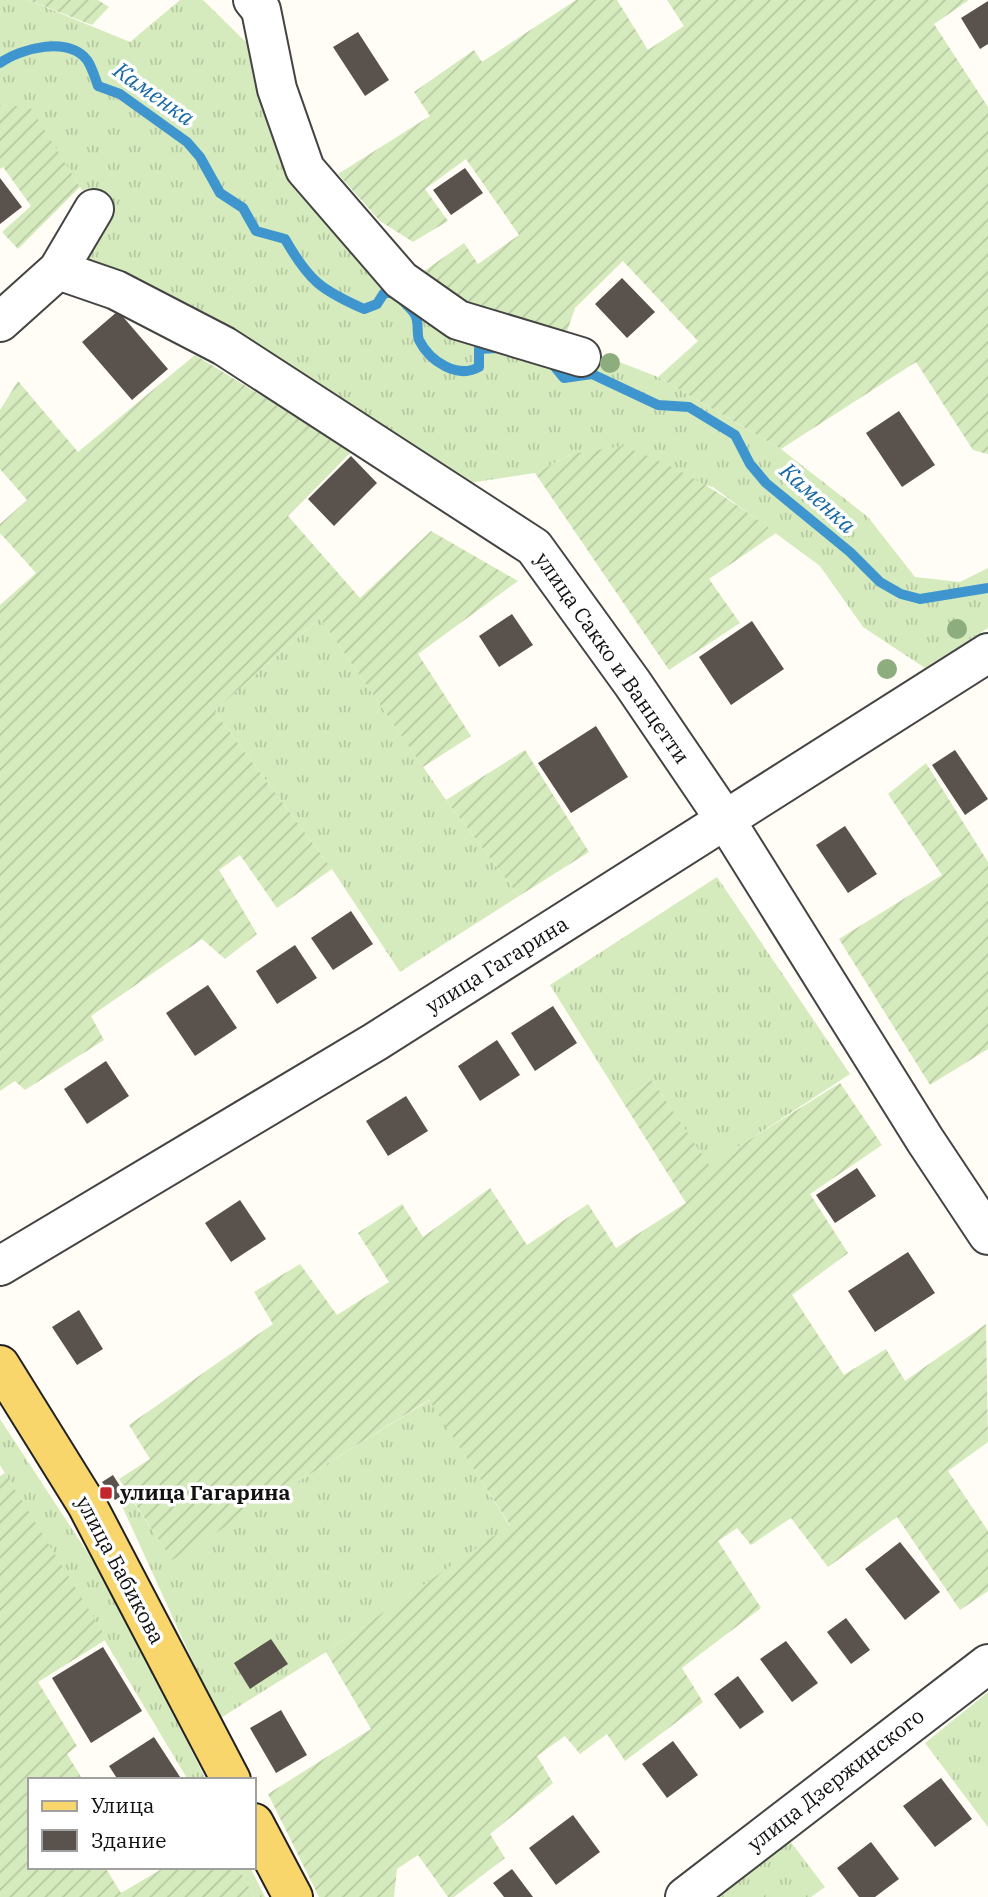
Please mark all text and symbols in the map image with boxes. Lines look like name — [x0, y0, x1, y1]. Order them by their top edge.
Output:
water label: Каменка — [107, 54, 201, 132]
water label: Каменка — [774, 455, 863, 540]
street label: улица Сакко и Ванцетти — [529, 546, 697, 769]
street label: улица Гагарина — [420, 909, 573, 1019]
place label: улица Гагарина — [119, 1478, 291, 1506]
marker: улица Гагарина — [98, 1485, 114, 1501]
street label: улица Бабикова — [70, 1491, 172, 1649]
street label: улица Дзержинского — [741, 1701, 930, 1857]
legend — [28, 1778, 256, 1869]
text: Улица — [91, 1791, 155, 1819]
text: Здание — [91, 1826, 166, 1854]

